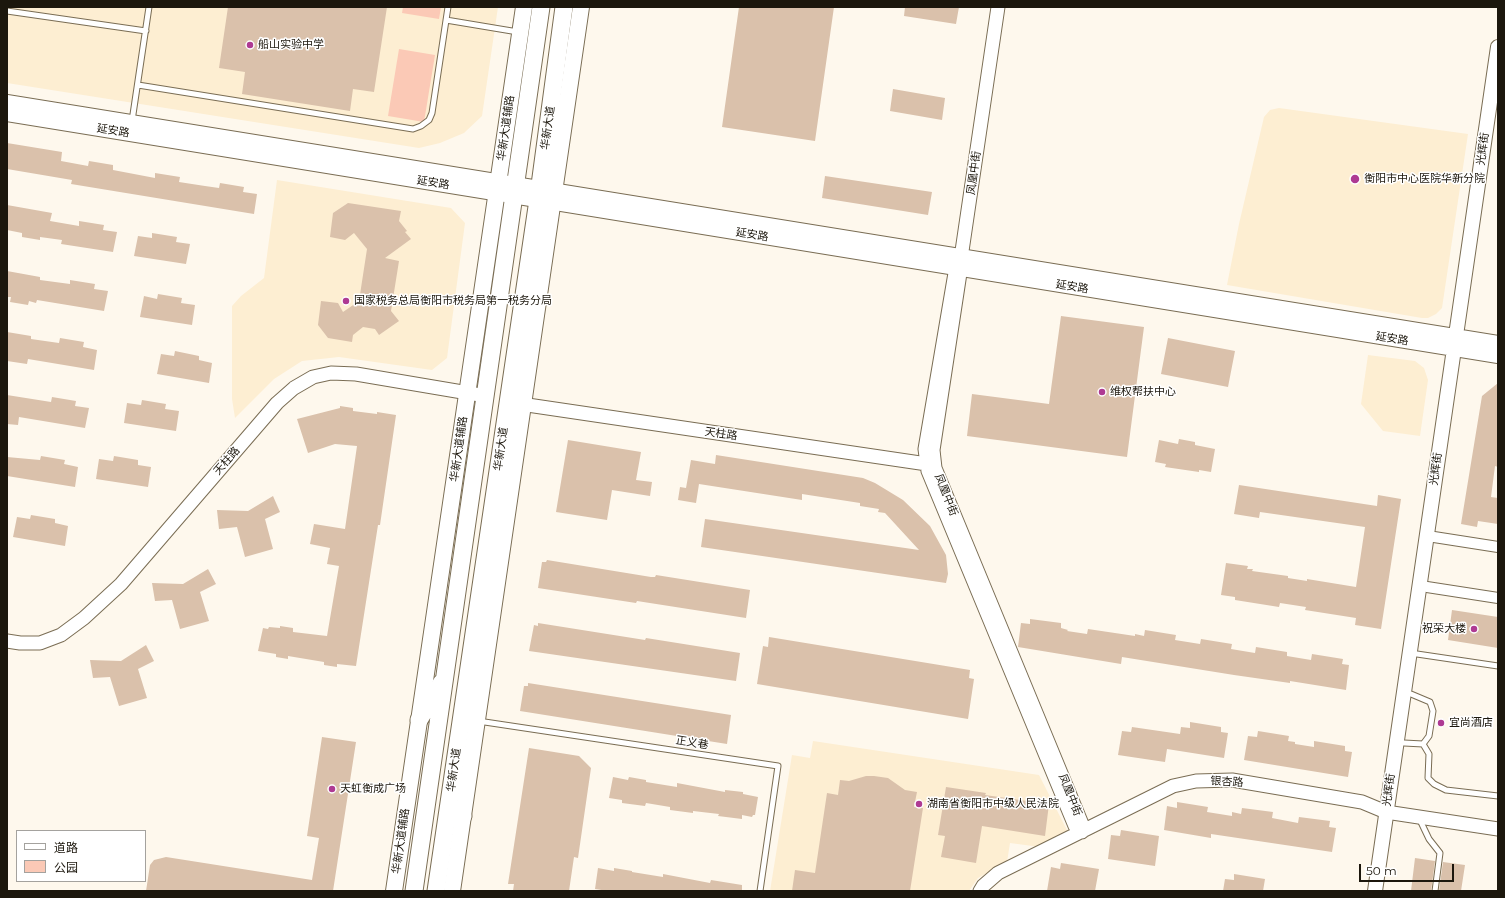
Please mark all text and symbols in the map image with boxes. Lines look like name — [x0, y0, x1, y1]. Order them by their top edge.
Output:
place label: 船山实验中学 — [258, 38, 324, 52]
marker: 船山实验中学 — [245, 40, 255, 50]
street label: 华新大道辅路 — [495, 94, 517, 162]
street label: 华新大道 — [538, 105, 558, 151]
street label: 延安路 — [96, 122, 130, 140]
street label: 光辉街 — [1474, 132, 1492, 166]
street label: 凤凰中街 — [964, 150, 984, 196]
place label: 衡阳市中心医院华新分院 — [1364, 172, 1485, 186]
marker: 衡阳市中心医院华新分院 — [1349, 173, 1361, 185]
street label: 延安路 — [416, 174, 450, 192]
street label: 延安路 — [735, 226, 769, 244]
street label: 延安路 — [1055, 278, 1089, 296]
place label: 国家税务总局衡阳市税务局第一税务分局 — [354, 294, 552, 308]
marker: 国家税务总局衡阳市税务局第一税务分局 — [341, 296, 351, 306]
street label: 延安路 — [1375, 330, 1409, 348]
place label: 维权帮扶中心 — [1110, 385, 1176, 399]
marker: 维权帮扶中心 — [1097, 387, 1107, 397]
street label: 华新大道辅路 — [448, 415, 470, 483]
street label: 天柱路 — [704, 425, 738, 443]
street label: 华新大道 — [491, 426, 511, 472]
street label: 天柱路 — [211, 444, 243, 478]
street label: 光辉街 — [1427, 452, 1445, 486]
street label: 凤凰中街 — [932, 472, 960, 518]
place label: 祝荣大楼 — [1422, 622, 1466, 636]
marker: 祝荣大楼 — [1469, 624, 1479, 634]
place label: 宜尚酒店 — [1449, 716, 1493, 730]
marker: 宜尚酒店 — [1436, 718, 1446, 728]
street label: 正义巷 — [675, 734, 709, 752]
street label: 华新大道 — [444, 747, 464, 793]
street label: 凤凰中街 — [1056, 772, 1084, 818]
street label: 光辉街 — [1380, 773, 1398, 807]
street label: 银杏路 — [1210, 775, 1244, 789]
place label: 天虹衡成广场 — [340, 782, 406, 796]
marker: 天虹衡成广场 — [327, 784, 337, 794]
place label: 湖南省衡阳市中级人民法院 — [927, 797, 1059, 811]
marker: 湖南省衡阳市中级人民法院 — [914, 799, 924, 809]
street label: 华新大道辅路 — [390, 807, 412, 875]
legend — [16, 830, 146, 882]
text: 道路 — [54, 840, 78, 855]
scale bar — [1361, 856, 1456, 882]
text: 公园 — [54, 860, 78, 875]
text: 50 m — [1366, 863, 1397, 878]

